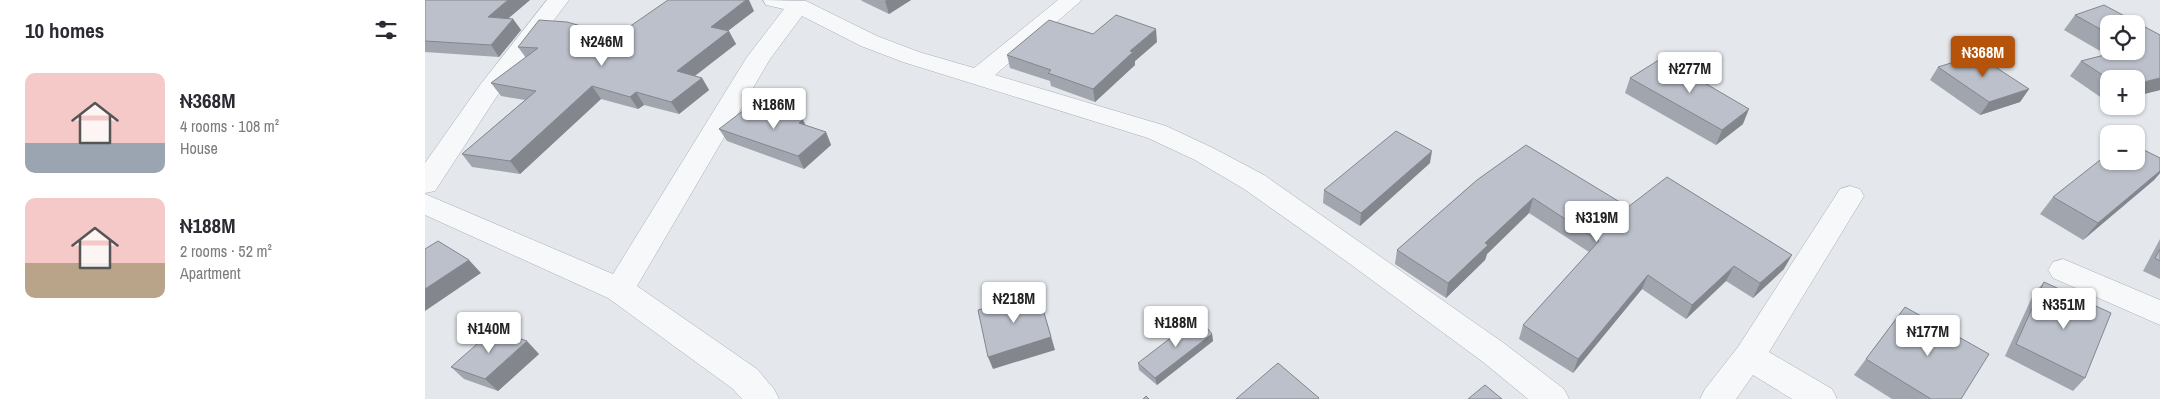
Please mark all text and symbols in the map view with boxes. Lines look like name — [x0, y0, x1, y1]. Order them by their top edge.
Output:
map controls — [2100, 15, 2145, 170]
button: locate — [2100, 15, 2145, 60]
text: 10 homes — [25, 16, 104, 45]
icon: filters — [372, 16, 400, 44]
pin: ₦246M — [567, 24, 637, 67]
text: ₦246M — [581, 30, 623, 52]
pin: ₦368M — [1948, 36, 2018, 78]
text: ₦368M — [1962, 41, 2004, 63]
pin: ₦277M — [1655, 52, 1725, 94]
text: ₦277M — [1669, 57, 1711, 79]
button: + — [2100, 70, 2145, 115]
text: ₦368M — [180, 86, 236, 115]
pin: ₦186M — [739, 88, 809, 130]
icon: home — [65, 93, 125, 153]
text: ₦186M — [753, 93, 795, 115]
text: 4 rooms · 108 m² — [180, 115, 279, 137]
button: − — [2100, 125, 2145, 170]
text: House — [180, 137, 218, 159]
pin: ₦319M — [1562, 200, 1632, 243]
text: ₦319M — [1576, 206, 1618, 228]
text: ₦188M — [180, 211, 236, 240]
icon: home — [65, 218, 125, 278]
text: 2 rooms · 52 m² — [180, 240, 272, 262]
text: Apartment — [180, 262, 241, 284]
pin: ₦218M — [979, 282, 1049, 324]
text: ₦218M — [993, 287, 1035, 309]
pin: ₦351M — [2029, 288, 2099, 330]
text: ₦351M — [2043, 293, 2085, 315]
pin: ₦188M — [1141, 306, 1211, 348]
text: ₦188M — [1155, 311, 1197, 333]
pin: ₦140M — [454, 312, 524, 354]
pin: ₦177M — [1893, 314, 1963, 357]
text: ₦140M — [468, 317, 510, 339]
text: ₦177M — [1907, 320, 1949, 342]

